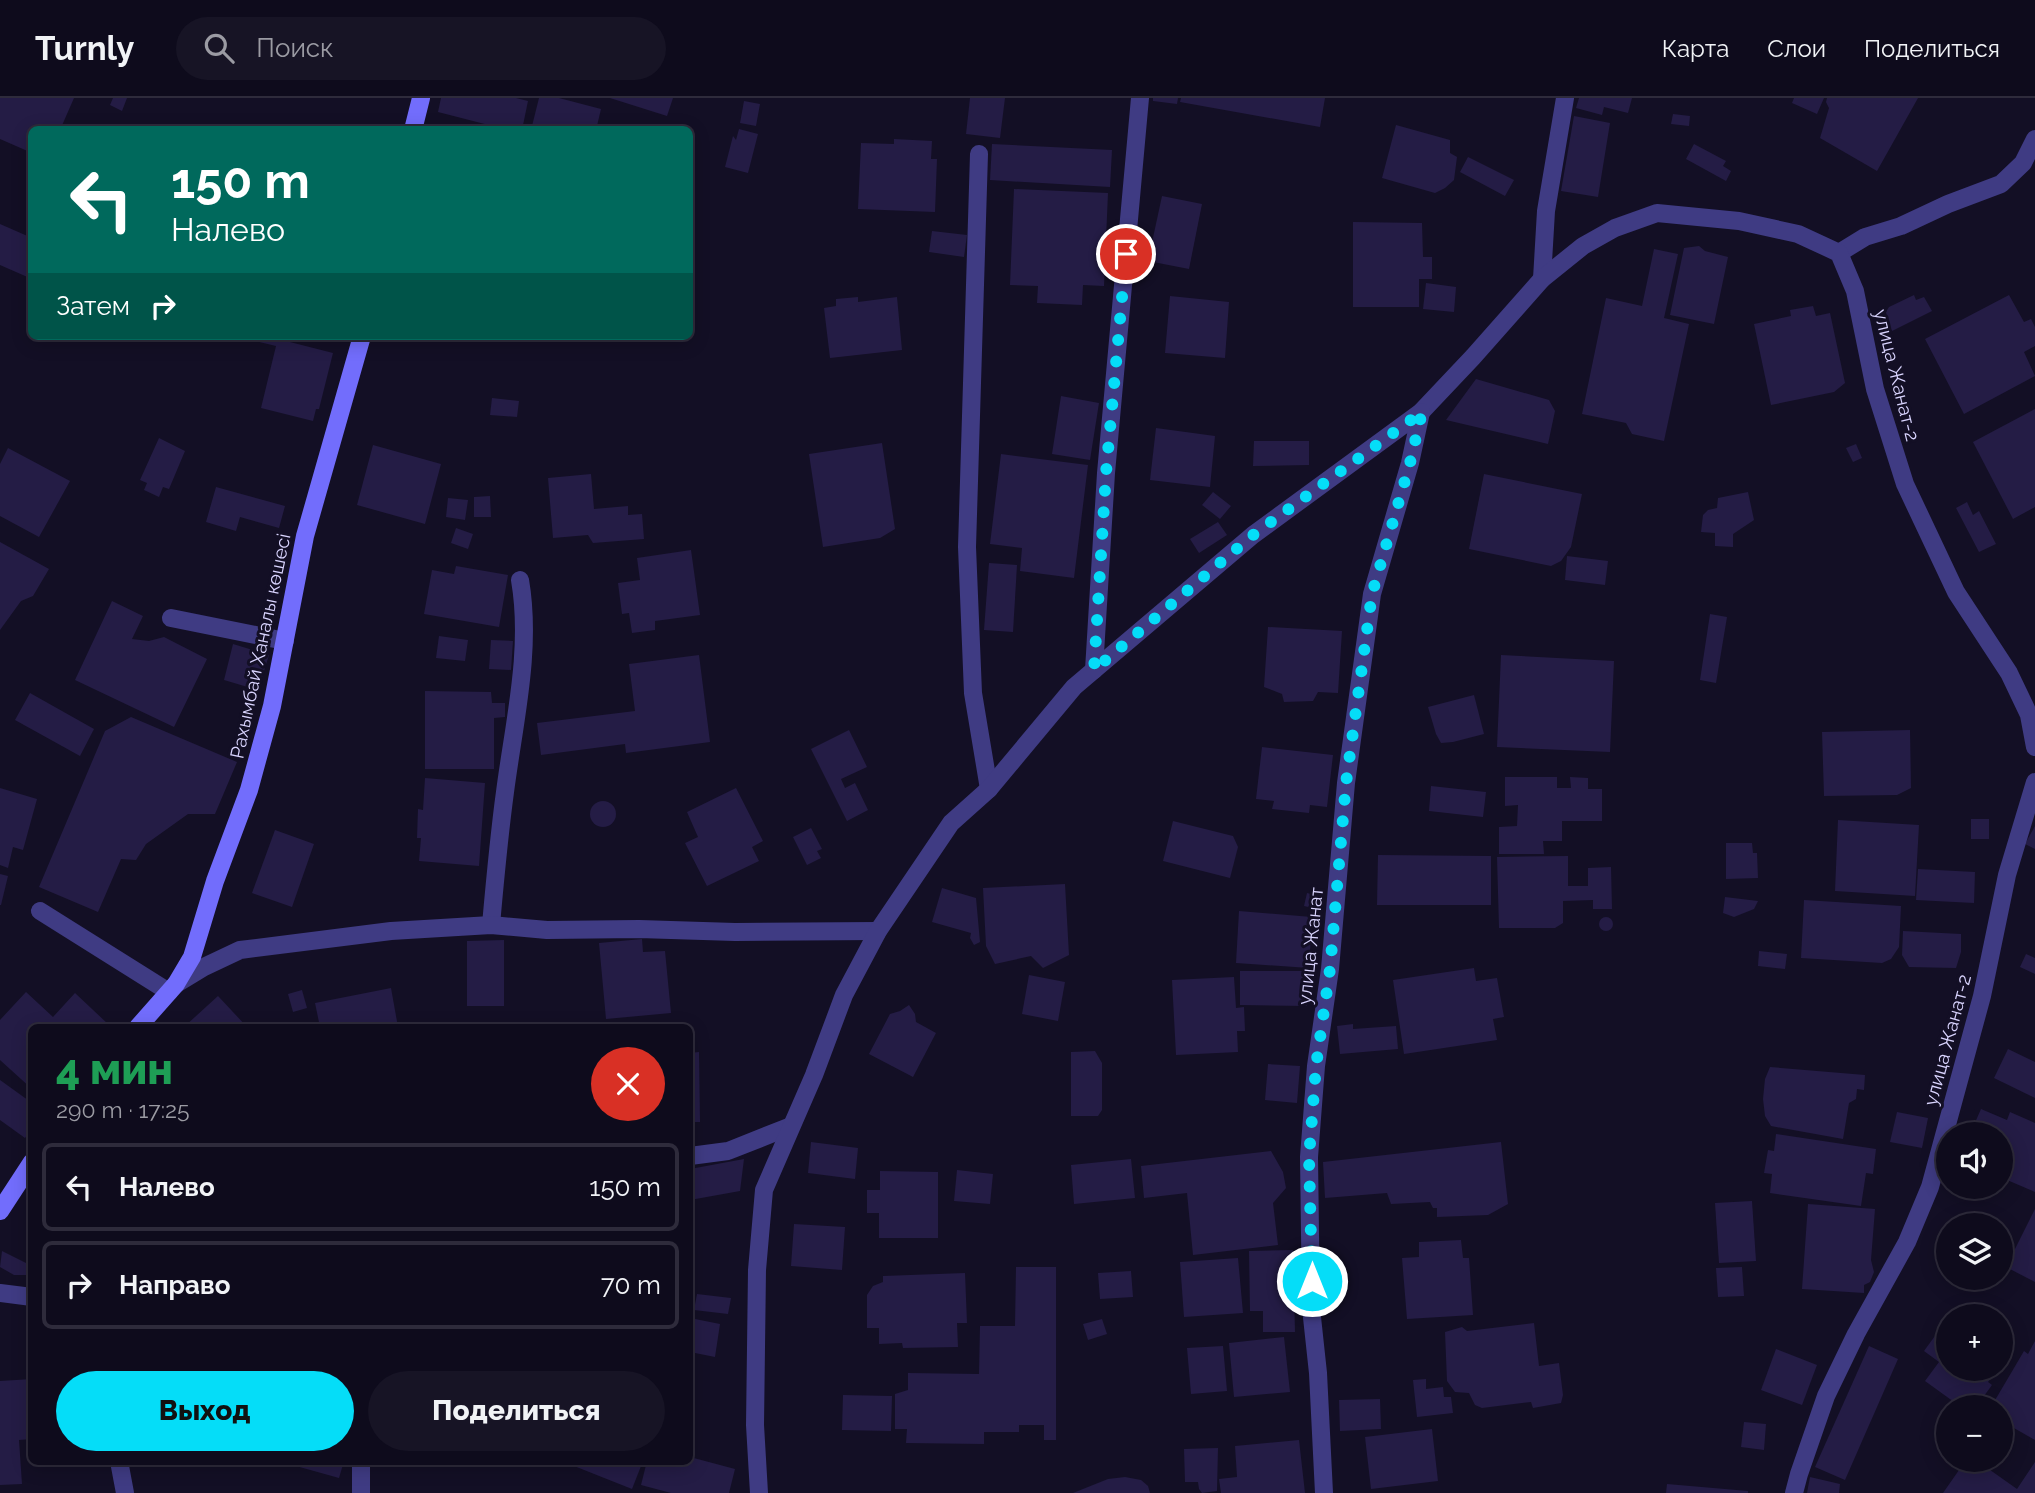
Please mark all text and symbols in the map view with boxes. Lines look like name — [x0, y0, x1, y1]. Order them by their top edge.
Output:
search box — [176, 17, 666, 80]
text: Turnly — [35, 29, 134, 68]
icon: search — [200, 29, 238, 67]
text: Поиск — [256, 33, 334, 63]
text: Карта — [1662, 34, 1729, 63]
text: Слои — [1767, 34, 1826, 63]
text: Поделиться — [1864, 34, 2000, 63]
text: 150 m — [171, 152, 310, 209]
icon: left — [56, 154, 147, 245]
text: Налево — [171, 211, 285, 248]
pin — [1096, 224, 1156, 284]
icon: arrive — [1107, 235, 1145, 273]
icon: right — [144, 287, 182, 325]
text: Затем — [56, 291, 130, 321]
street label: улица Жанат-2 — [1870, 307, 1924, 443]
street label: Рахымбай Ханалы көшесі — [225, 531, 295, 761]
street label: улица Жанат — [1293, 886, 1327, 1006]
street label: улица Жанат-2 — [1919, 972, 1975, 1108]
text: 4 мин — [56, 1045, 173, 1094]
button: close — [591, 1047, 665, 1121]
text: 290 m · 17:25 — [56, 1096, 190, 1123]
map controls — [1936, 1122, 2013, 1472]
button: sound — [1936, 1122, 2013, 1199]
icon: left — [60, 1168, 98, 1206]
text: Налево — [119, 1172, 215, 1202]
text: 150 m — [589, 1172, 661, 1202]
button: layers — [1936, 1213, 2013, 1290]
position arrow — [1275, 1244, 1349, 1318]
icon: right — [60, 1266, 98, 1304]
text: Направо — [119, 1270, 230, 1300]
text: 70 m — [601, 1270, 661, 1300]
button: + — [1936, 1304, 2013, 1381]
button: Выход — [56, 1371, 354, 1451]
button: Поделиться — [368, 1371, 665, 1451]
button: − — [1936, 1395, 2013, 1472]

